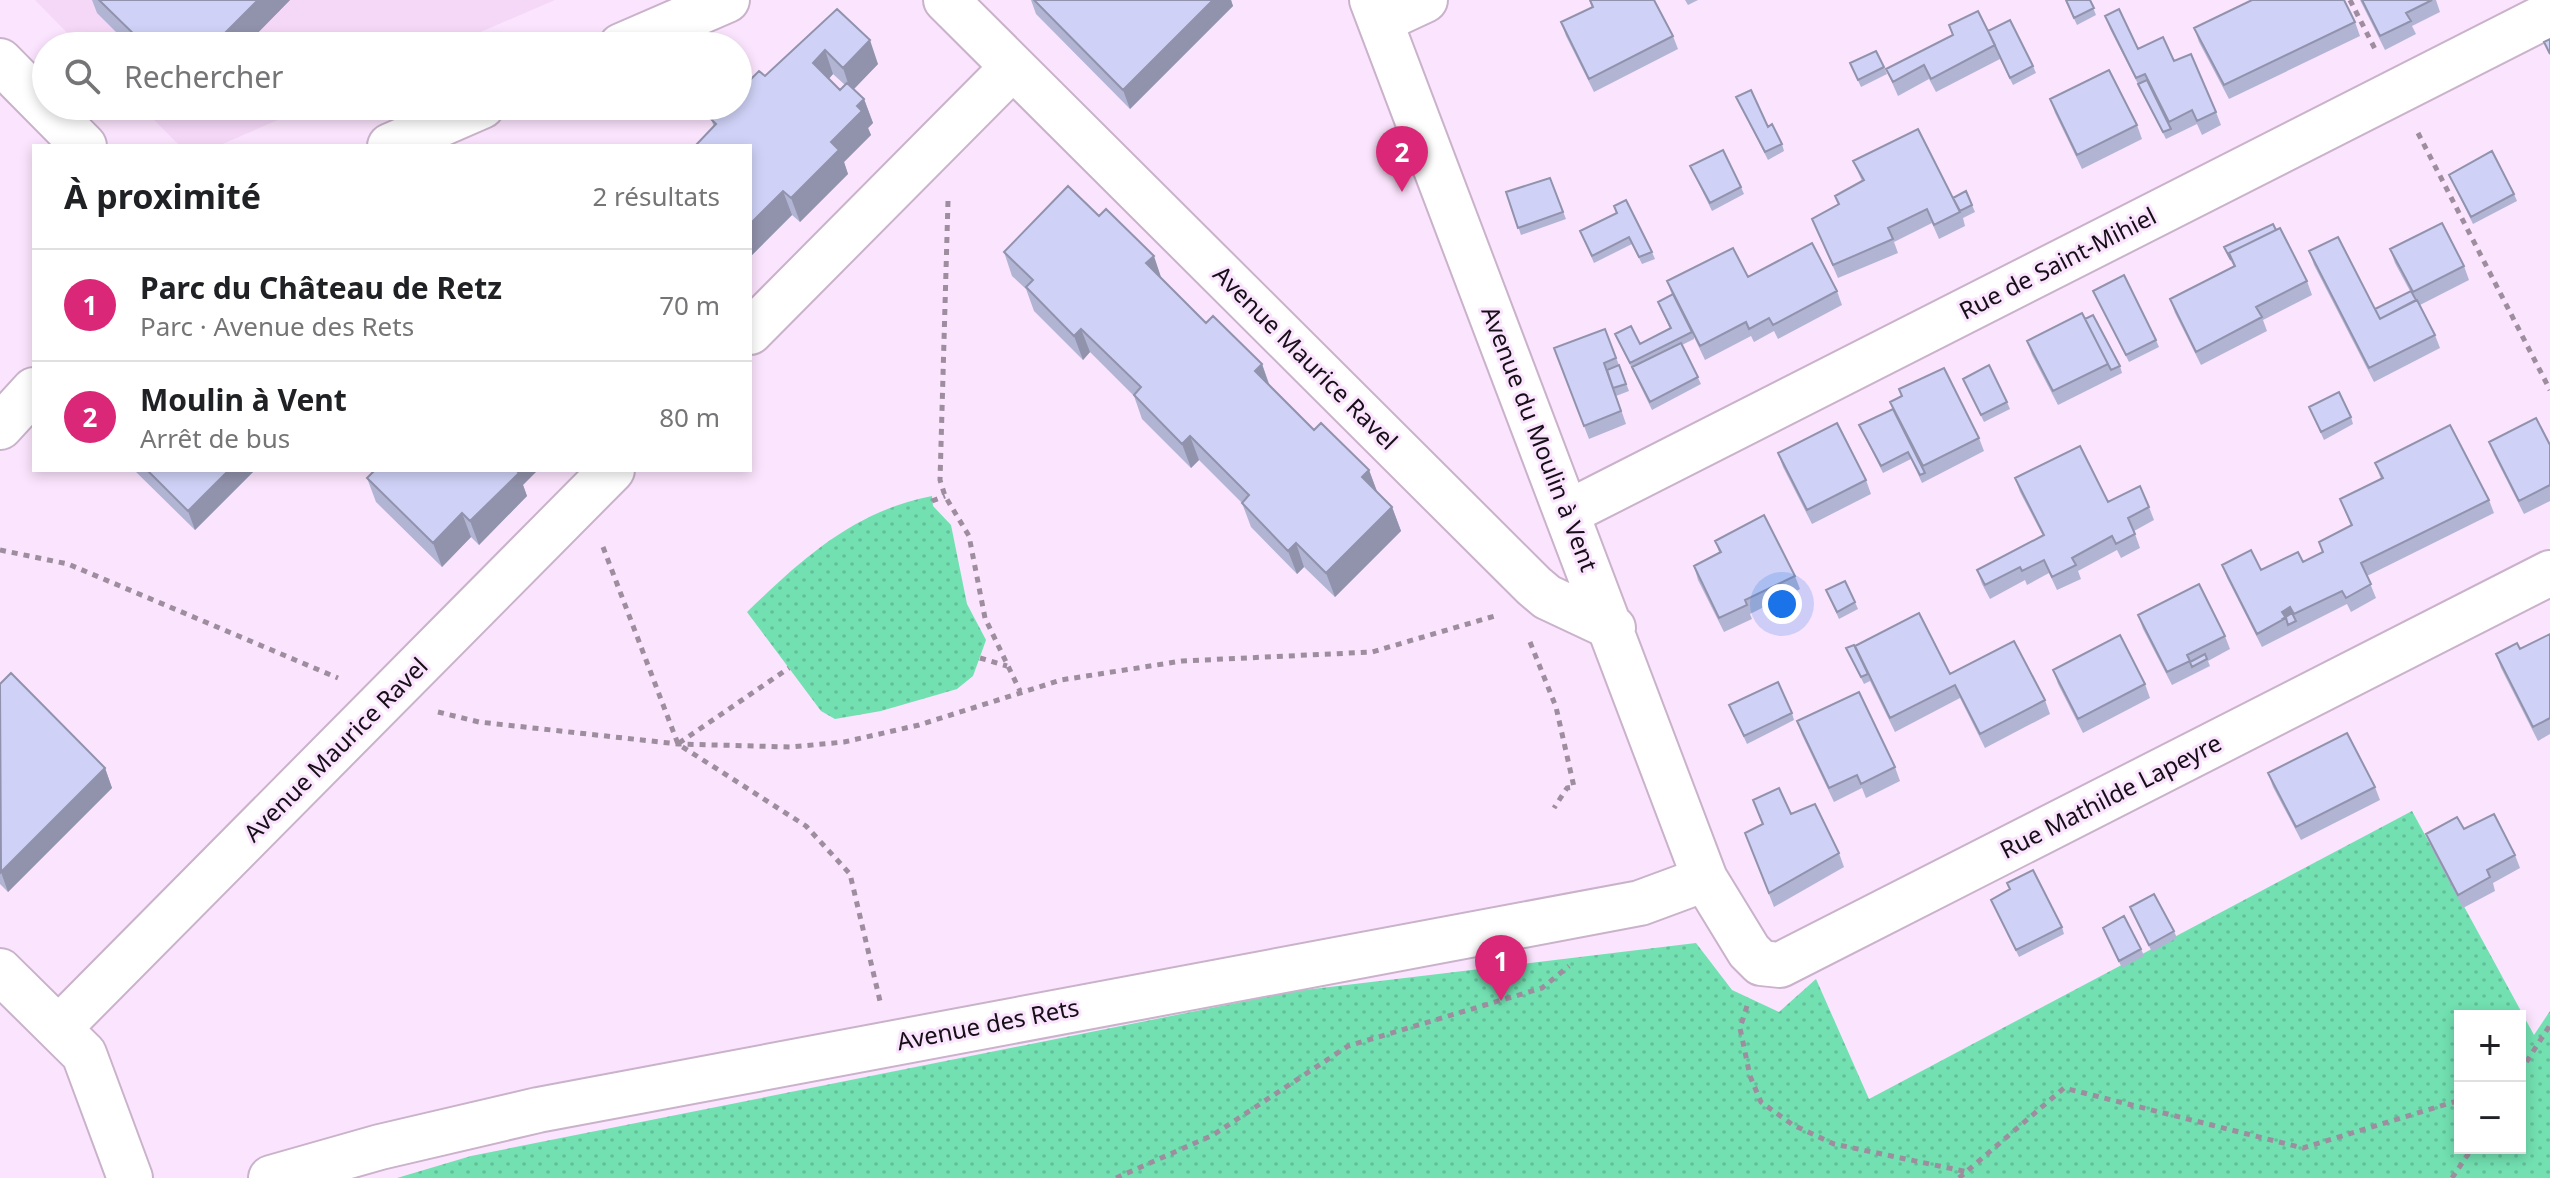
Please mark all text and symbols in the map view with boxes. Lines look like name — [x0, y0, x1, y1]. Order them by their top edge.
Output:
search box — [32, 32, 752, 120]
icon: search — [60, 54, 104, 98]
text: Rechercher — [124, 56, 283, 97]
pin: 2 — [1376, 126, 1428, 192]
text: À proximité — [64, 173, 261, 219]
text: 2 résultats — [592, 178, 720, 214]
street label: Rue de Saint-Mihiel — [1953, 199, 2161, 327]
street label: Avenue Maurice Ravel — [1207, 257, 1406, 456]
text: Parc du Château de Retz — [140, 267, 502, 308]
text: 1 — [83, 287, 97, 323]
text: 70 m — [659, 287, 720, 323]
street label: Avenue du Moulin à Vent — [1475, 301, 1606, 576]
text: Parc · Avenue des Rets — [140, 308, 414, 344]
text: Moulin à Vent — [140, 379, 347, 420]
text: 2 — [83, 399, 97, 435]
text: 80 m — [659, 399, 720, 435]
text: Arrêt de bus — [140, 420, 290, 456]
your location — [1762, 584, 1802, 624]
street label: Avenue Maurice Ravel — [235, 649, 434, 848]
street label: Rue Mathilde Lapeyre — [1994, 726, 2227, 866]
pin: 1 — [1475, 935, 1527, 1001]
street label: Avenue des Rets — [894, 990, 1082, 1057]
map controls — [2454, 1010, 2526, 1154]
button: + — [2454, 1010, 2526, 1082]
button: − — [2454, 1082, 2526, 1154]

